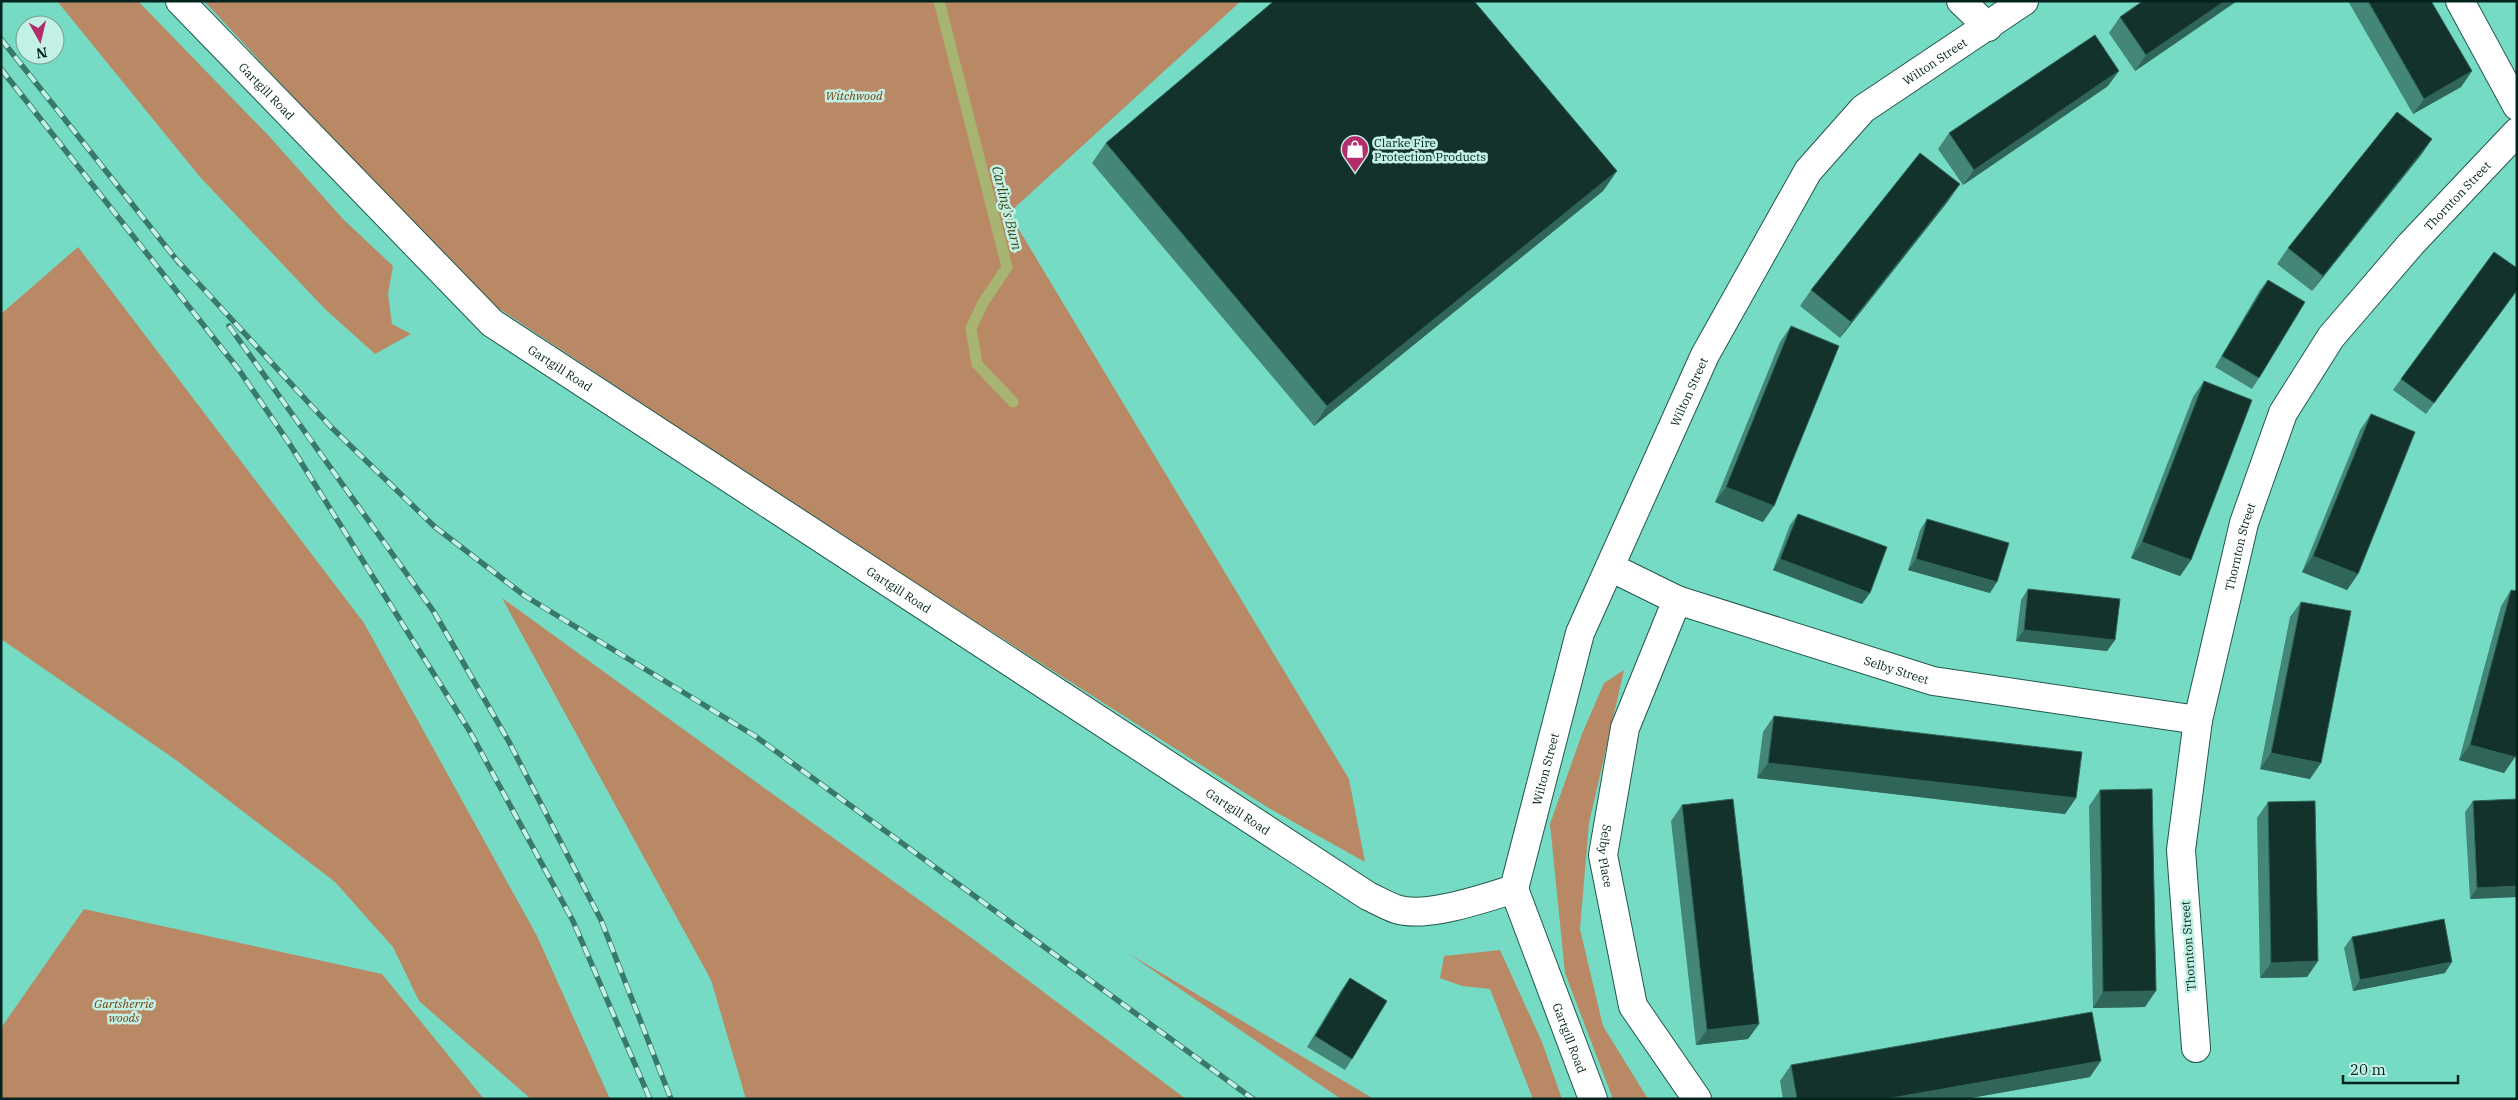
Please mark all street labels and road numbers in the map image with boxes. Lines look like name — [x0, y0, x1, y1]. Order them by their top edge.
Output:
street label: Wilton Street — [1900, 34, 1969, 88]
street label: Gartgill Road — [236, 59, 298, 123]
street label: Thornton Street — [2420, 158, 2493, 233]
street label: Gartgill Road — [525, 341, 595, 394]
street label: Wilton Street — [1666, 355, 1711, 429]
street label: Thornton Street — [2221, 500, 2258, 592]
street label: Gartgill Road — [864, 563, 934, 616]
street label: Selby Street — [1862, 652, 1931, 687]
street label: Wilton Street — [1528, 731, 1561, 807]
street label: Gartgill Road — [1203, 785, 1273, 838]
street label: Selby Place — [1596, 823, 1617, 889]
street label: Thornton Street — [2177, 900, 2199, 992]
street label: Gartgill Road — [1550, 1001, 1590, 1075]

